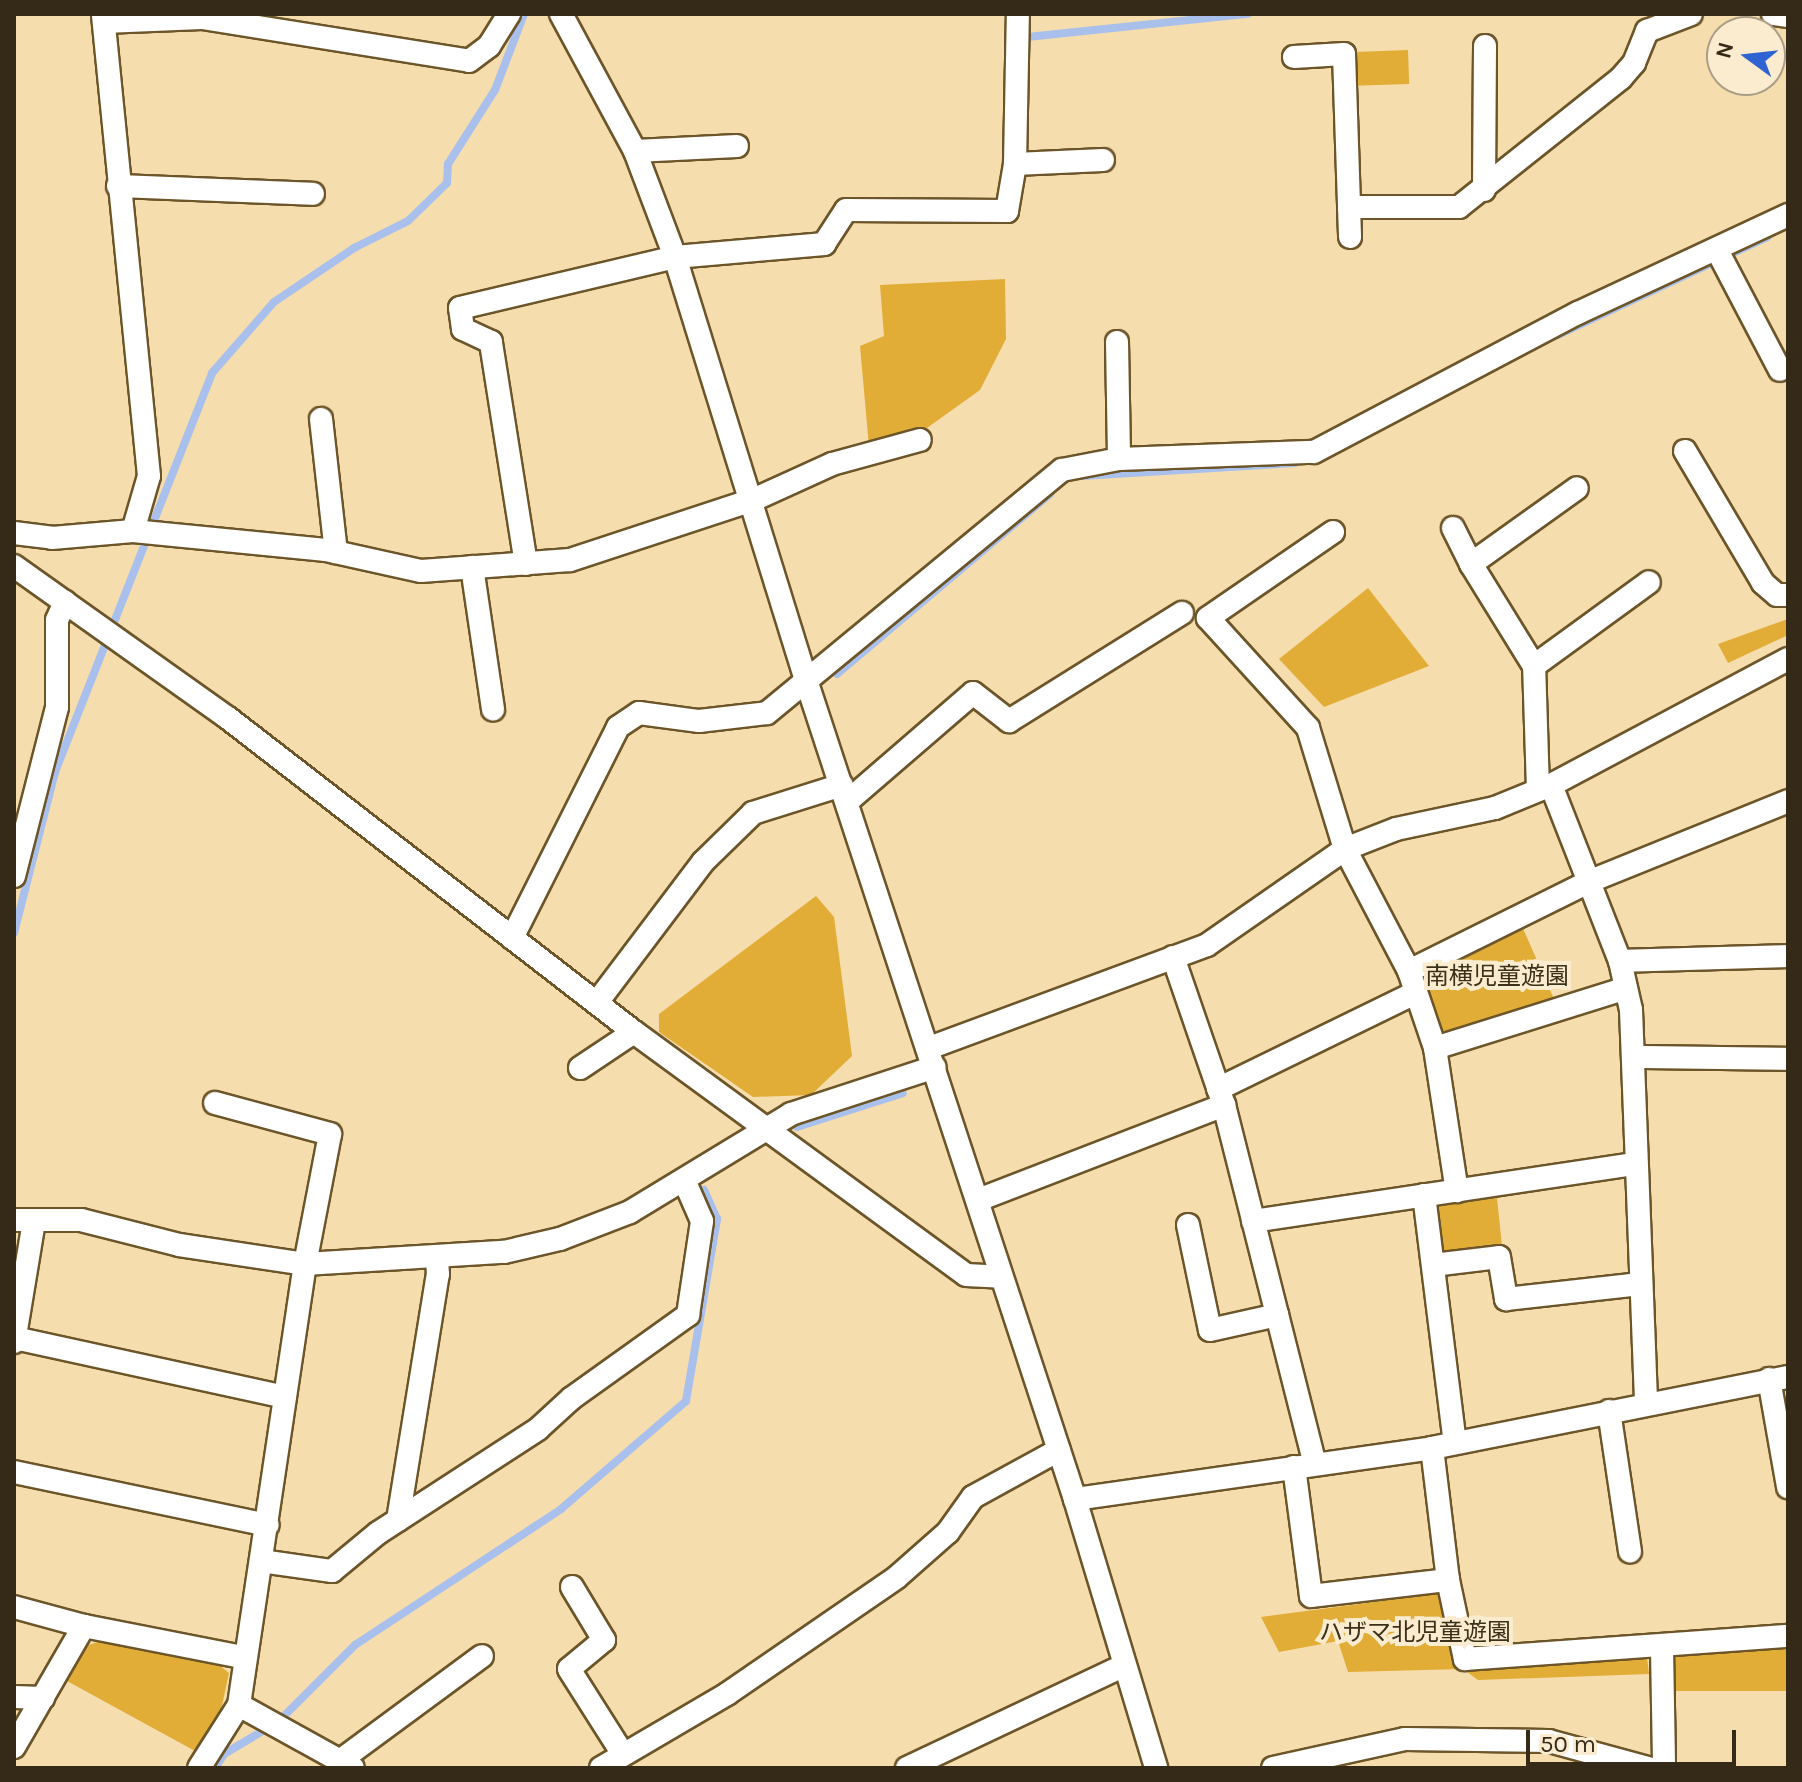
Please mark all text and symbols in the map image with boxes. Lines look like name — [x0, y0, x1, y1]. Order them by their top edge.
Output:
north arrow — [1706, 16, 1786, 96]
text: N — [1710, 39, 1739, 61]
park label: 南横児童遊園 — [1425, 963, 1569, 991]
park label: ハザマ北児童遊園 — [1319, 1619, 1511, 1647]
scale bar — [1530, 1714, 1740, 1764]
text: 50 m — [1540, 1730, 1596, 1758]

